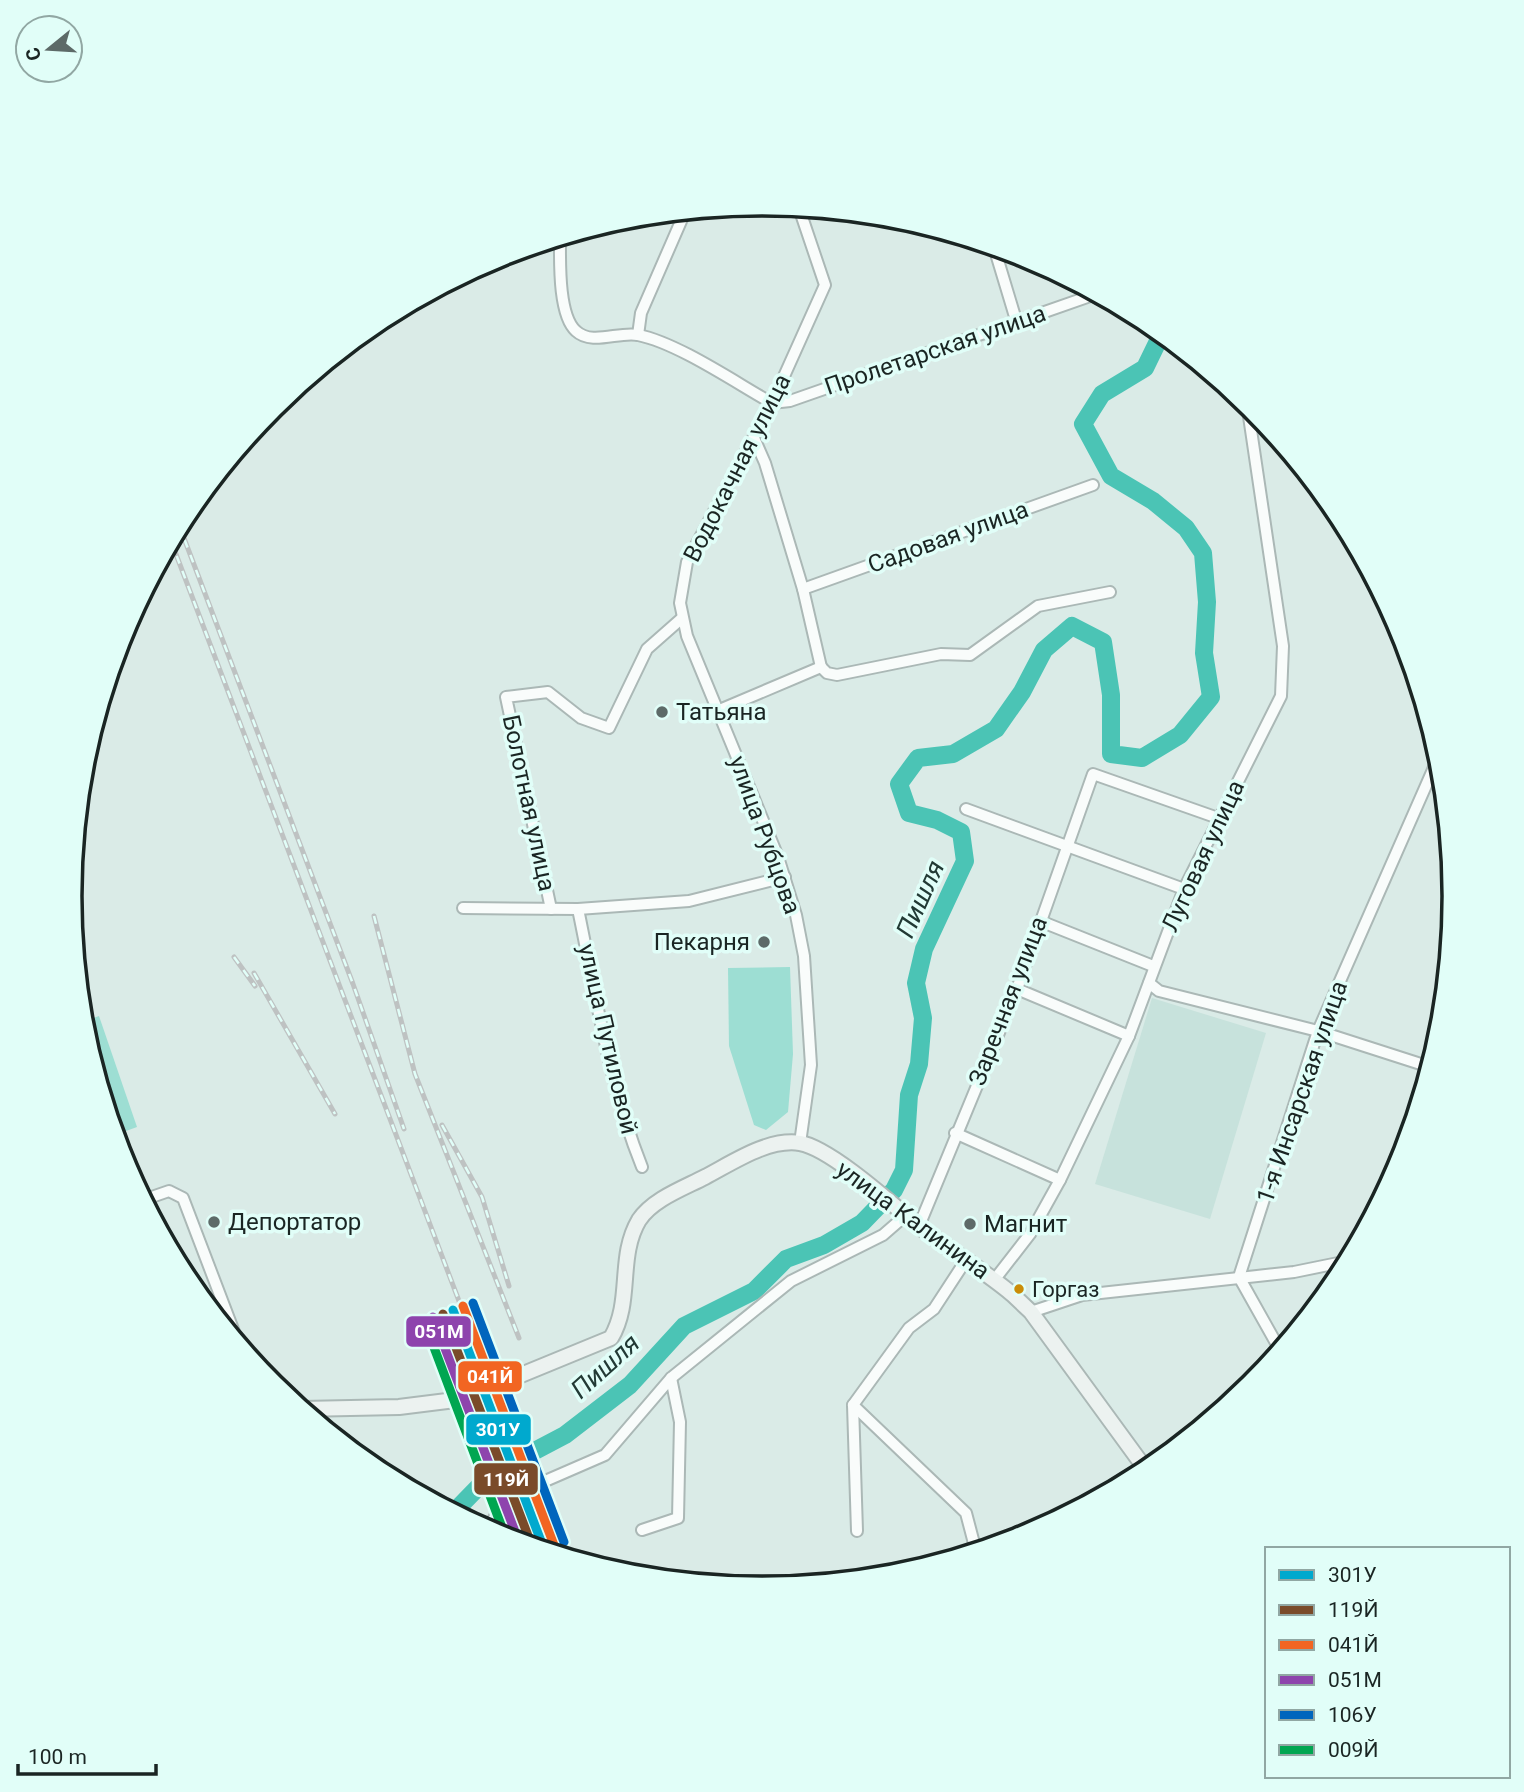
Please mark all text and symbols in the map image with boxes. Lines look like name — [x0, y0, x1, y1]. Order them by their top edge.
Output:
north arrow — [14, 14, 84, 84]
text: С — [20, 45, 46, 64]
street label: Пролетарская улица — [821, 299, 1049, 401]
street label: Водокачная улица — [678, 369, 796, 567]
street label: Садовая улица — [864, 495, 1032, 579]
place label: Татьяна — [676, 698, 767, 726]
marker: Татьяна — [654, 704, 670, 720]
street label: Болотная улица — [497, 712, 561, 894]
street label: улица Рубцова — [723, 752, 807, 918]
street label: Луговая улица — [1156, 776, 1250, 936]
water label: Пишля — [890, 856, 950, 942]
street label: Заречная улица — [963, 913, 1053, 1089]
place label: Пекарня — [654, 928, 750, 956]
marker: Пекарня — [756, 934, 772, 950]
street label: улица Путиловой — [572, 941, 644, 1137]
street label: 1-я Инсарская улица — [1251, 977, 1353, 1207]
street label: улица Калинина — [831, 1155, 995, 1285]
place label: Депортатор — [228, 1208, 361, 1236]
place label: Магнит — [984, 1210, 1068, 1238]
marker: Депортатор — [206, 1214, 222, 1230]
marker: Магнит — [962, 1216, 978, 1232]
place label: Горгаз — [1032, 1277, 1100, 1302]
marker: Горгаз — [1012, 1282, 1026, 1296]
line badge: 051М — [405, 1315, 472, 1348]
text: 051М — [414, 1320, 464, 1343]
water label: Пишля — [565, 1328, 645, 1404]
line badge: 041Й — [457, 1360, 523, 1393]
text: 041Й — [467, 1365, 513, 1388]
line badge: 301У — [465, 1413, 532, 1446]
text: 301У — [476, 1418, 520, 1441]
line badge: 119Й — [473, 1462, 539, 1496]
text: 119Й — [483, 1468, 529, 1491]
legend — [1265, 1547, 1510, 1778]
text: 301У — [1328, 1563, 1377, 1587]
text: 119Й — [1328, 1598, 1378, 1622]
text: 041Й — [1328, 1633, 1378, 1657]
text: 051М — [1328, 1668, 1382, 1692]
text: 106У — [1328, 1703, 1377, 1727]
scale bar — [18, 1732, 156, 1776]
text: 009Й — [1328, 1738, 1378, 1762]
text: 100 m — [28, 1745, 87, 1769]

